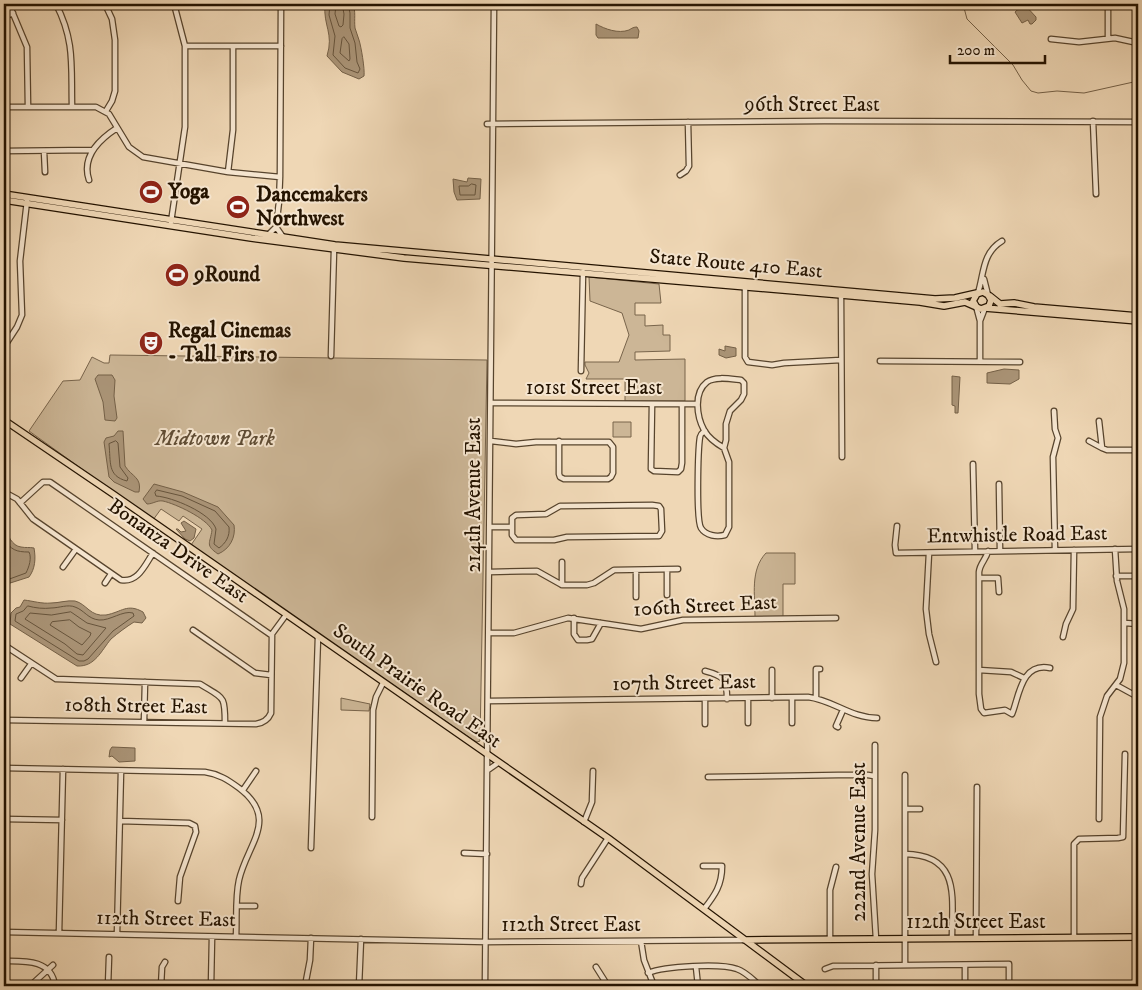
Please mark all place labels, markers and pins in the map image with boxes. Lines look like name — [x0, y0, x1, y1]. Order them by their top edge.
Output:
sports icon: Yoga — [138, 179, 164, 205]
place label: Yoga — [167, 179, 210, 205]
place label: Dancemakers Northwest — [256, 182, 368, 232]
sports icon: Dancemakers Northwest — [225, 194, 251, 220]
sports icon: 9Round — [164, 262, 190, 288]
place label: 9Round — [192, 262, 261, 288]
place label: Regal Cinemas - Tall Firs 10 — [168, 318, 291, 368]
theatre icon: Regal Cinemas - Tall Firs 10 — [138, 330, 164, 356]

